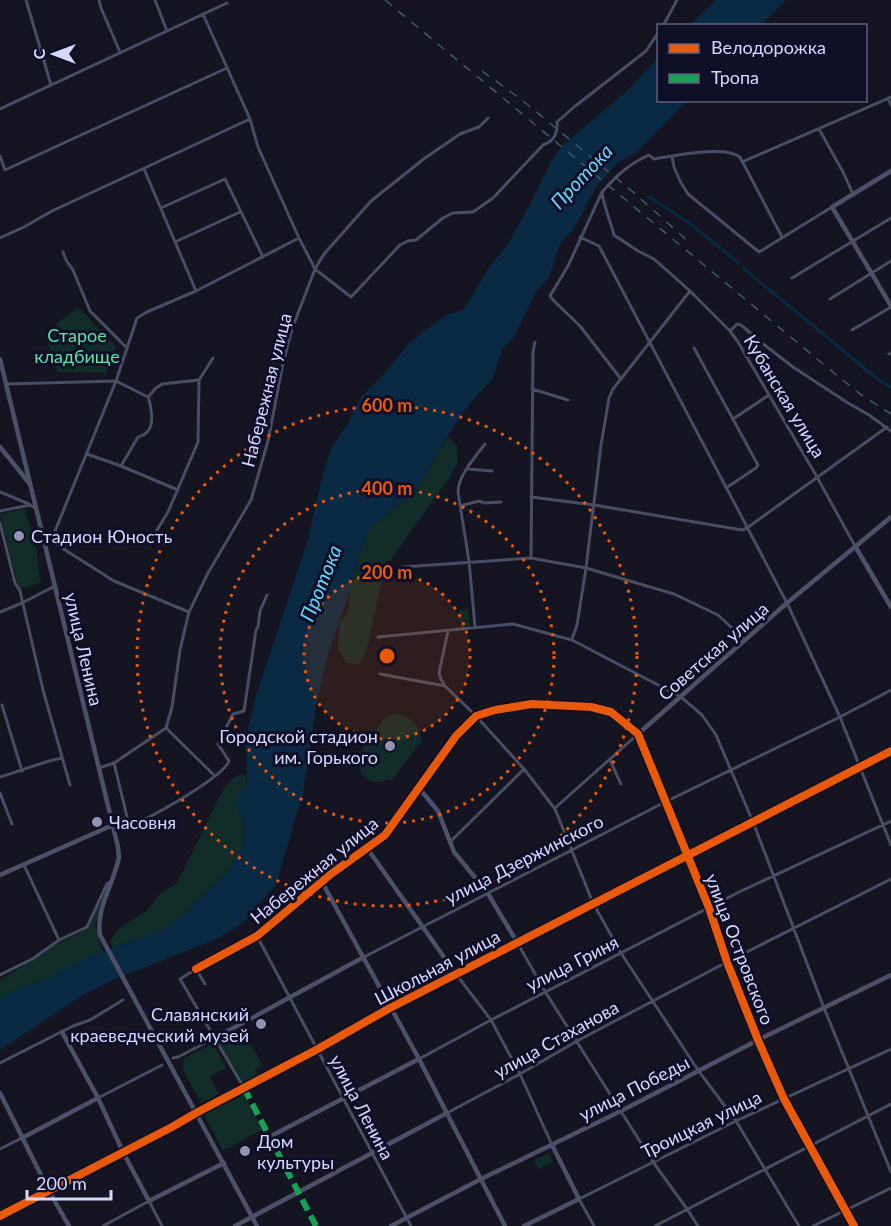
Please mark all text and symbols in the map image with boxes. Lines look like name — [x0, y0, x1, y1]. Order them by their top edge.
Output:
north arrow — [24, 24, 84, 84]
legend — [657, 24, 867, 102]
text: Велодорожка — [711, 36, 826, 58]
text: С — [29, 48, 48, 59]
text: Тропа — [711, 66, 759, 88]
water label: Протока — [545, 139, 617, 213]
street label: Набережная улица — [236, 311, 296, 469]
park label: Старое кладбище — [34, 324, 120, 367]
street label: Кубанская улица — [740, 331, 830, 461]
text: 600 m — [362, 394, 412, 416]
text: 400 m — [362, 477, 412, 499]
place label: Стадион Юность — [31, 525, 173, 547]
marker: Стадион Юность — [12, 529, 26, 543]
water label: Протока — [294, 541, 346, 625]
text: 200 m — [362, 561, 412, 583]
street label: улица Ленина — [60, 590, 108, 708]
street label: Советская улица — [653, 597, 773, 705]
centre of rings — [377, 646, 397, 666]
place label: Городской cтадион им. Горького — [219, 725, 378, 768]
marker: Городской cтадион им. Горького — [383, 739, 397, 753]
street label: улица Дзержинского — [441, 810, 607, 908]
place label: Часовня — [109, 811, 176, 833]
street label: Набережная улица — [246, 812, 382, 928]
marker: Часовня — [90, 815, 104, 829]
street label: улица Островского — [701, 870, 779, 1028]
street label: Школьная улица — [370, 925, 504, 1009]
street label: улица Гриня — [522, 930, 622, 996]
street label: улица Стаханова — [490, 996, 622, 1082]
place label: Славянский краеведческий музей — [70, 1003, 249, 1046]
marker: Славянский краеведческий музей — [254, 1017, 268, 1031]
street label: улица Ленина — [325, 1051, 399, 1163]
street label: улица Победы — [575, 1051, 693, 1125]
street label: Троицкая улица — [637, 1085, 765, 1163]
place label: Дом культуры — [257, 1130, 334, 1173]
marker: Дом культуры — [238, 1144, 252, 1158]
scale bar — [27, 1163, 111, 1201]
text: 200 m — [36, 1172, 87, 1194]

